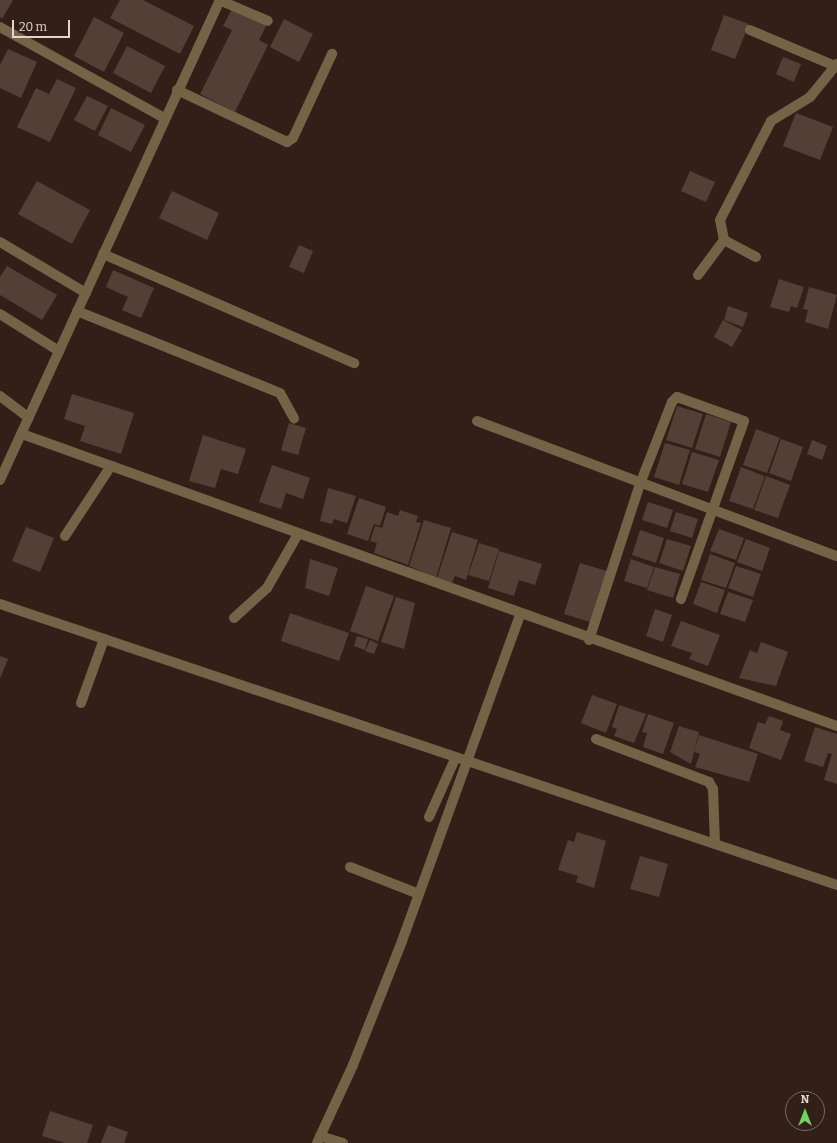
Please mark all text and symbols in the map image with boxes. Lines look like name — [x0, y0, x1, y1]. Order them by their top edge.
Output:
scale bar — [14, 12, 72, 38]
text: 20 m — [19, 20, 47, 34]
north arrow — [785, 1091, 825, 1131]
text: N — [801, 1093, 809, 1106]

